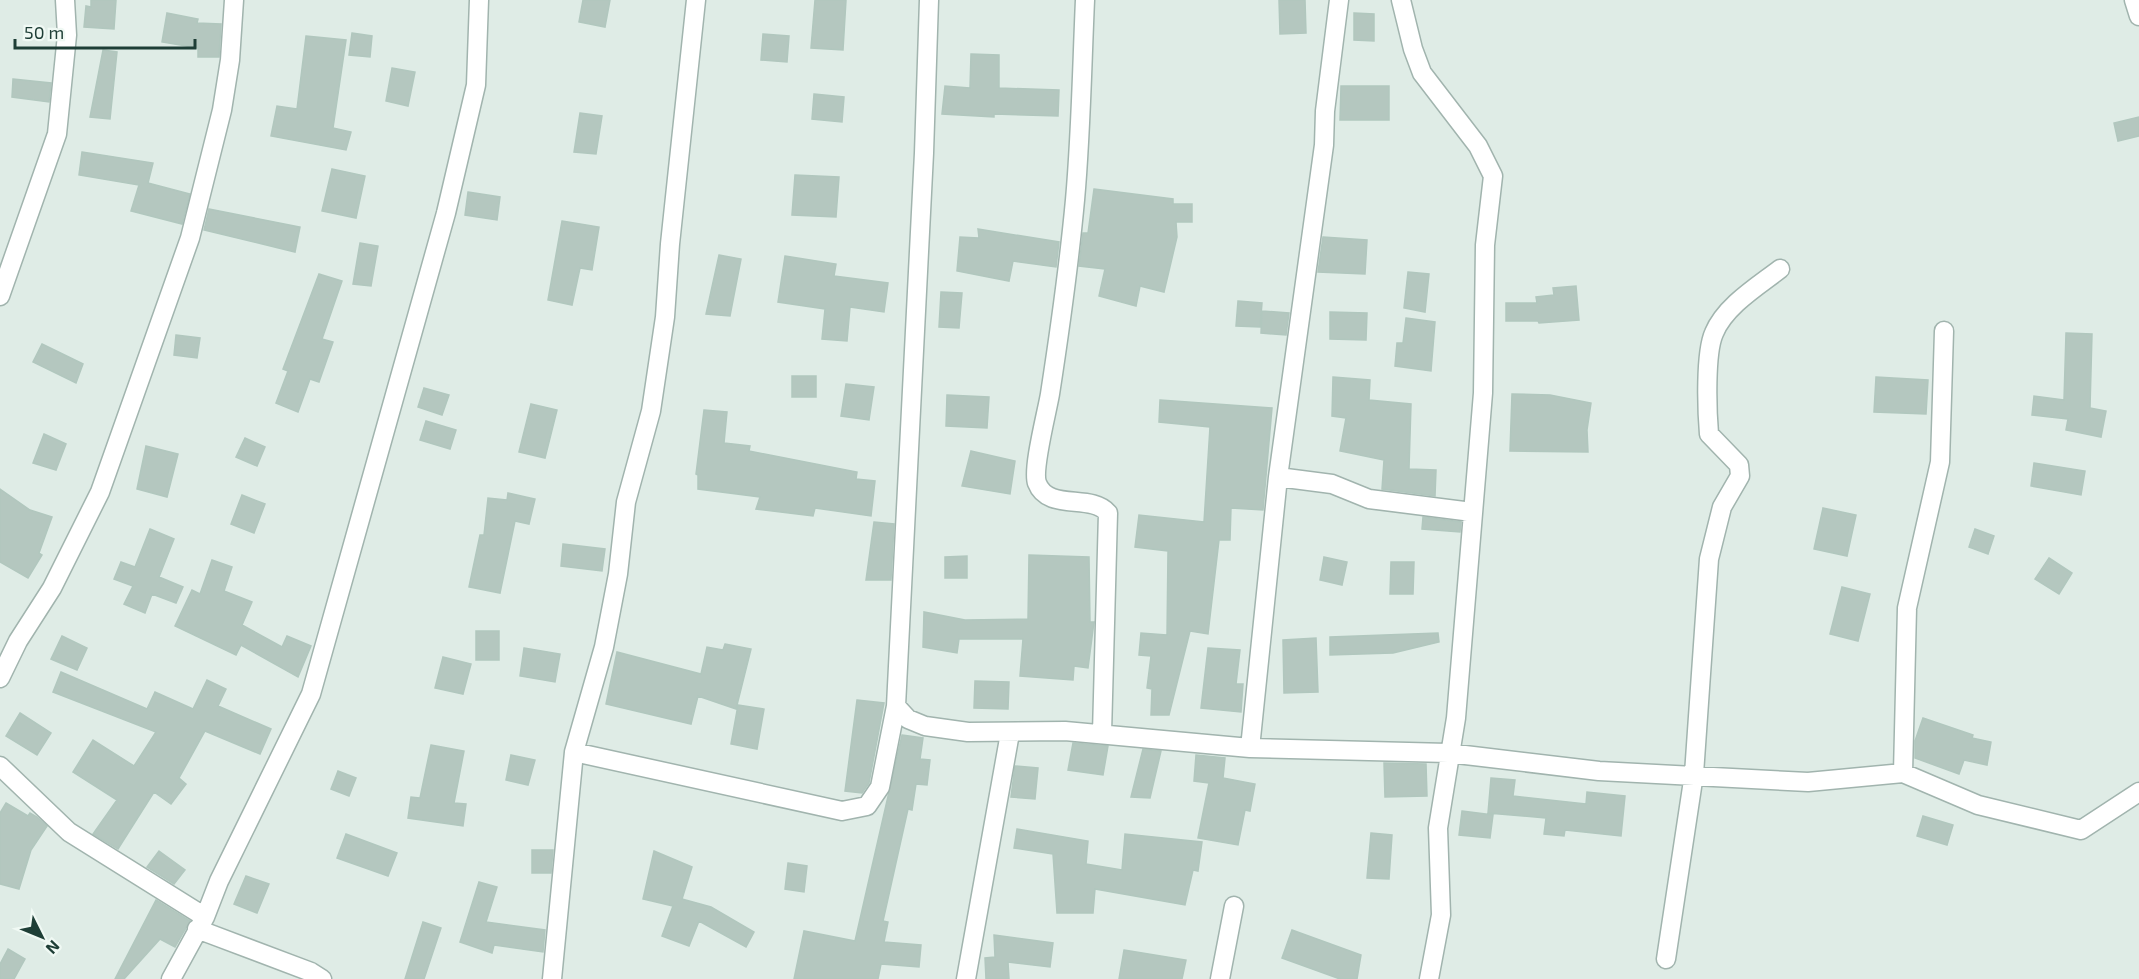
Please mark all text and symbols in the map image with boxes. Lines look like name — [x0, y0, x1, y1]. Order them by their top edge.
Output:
scale bar — [15, 12, 195, 50]
text: 50 m — [24, 21, 64, 43]
north arrow — [12, 907, 72, 967]
text: N — [42, 937, 64, 958]

